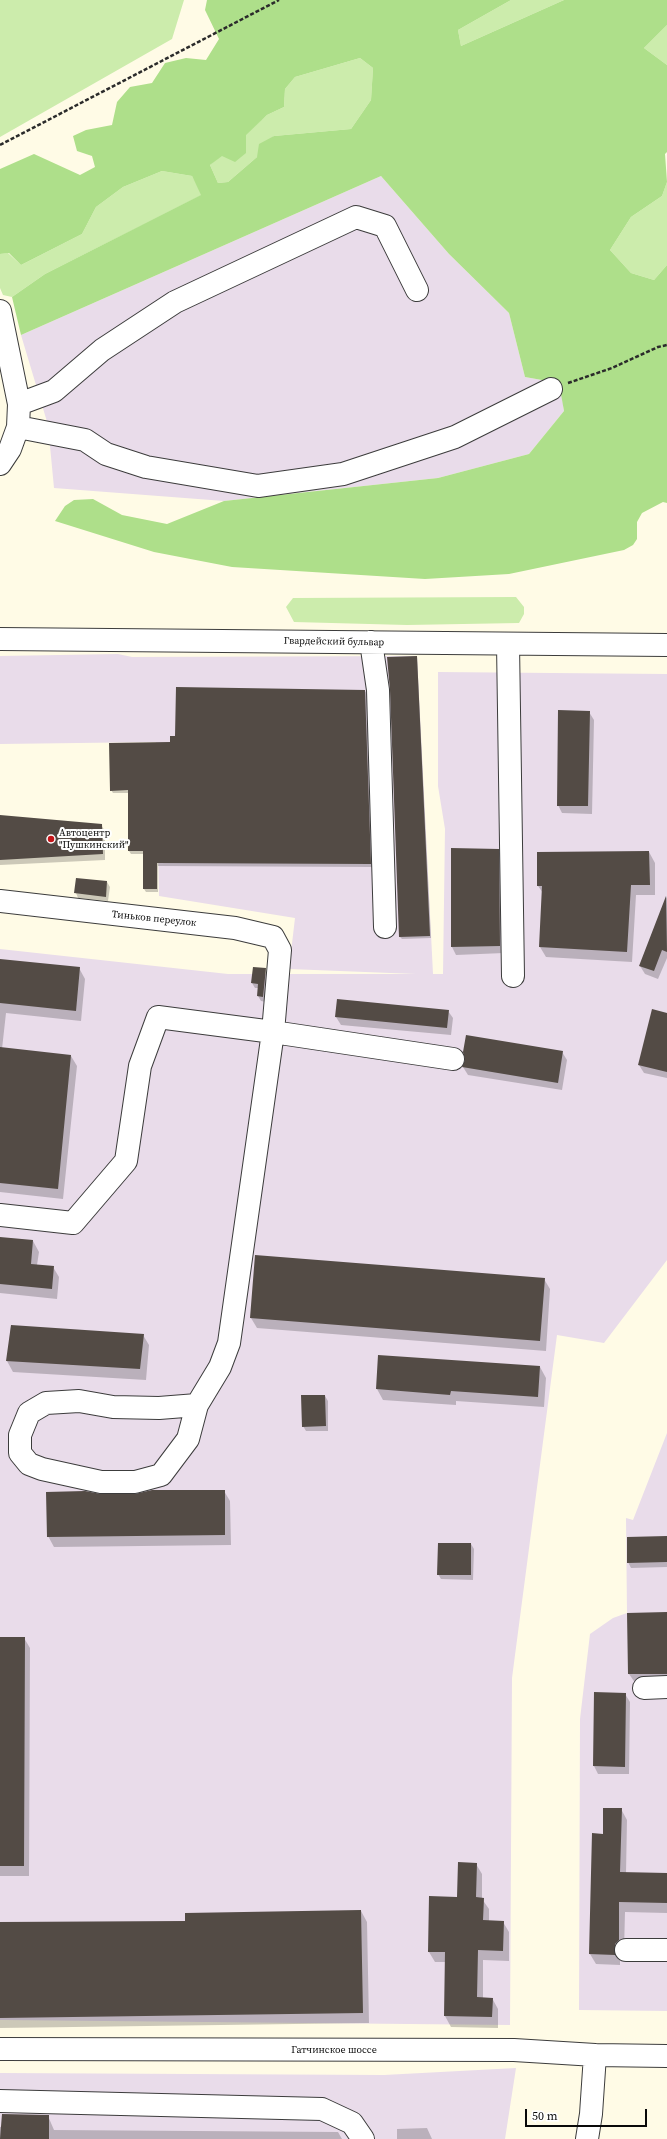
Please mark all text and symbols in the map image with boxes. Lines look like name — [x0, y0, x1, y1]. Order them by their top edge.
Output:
street label: Гвардейский бульвар — [284, 635, 384, 649]
place label: Автоцентр "Пушкинский" — [59, 827, 128, 850]
marker: Автоцентр "Пушкинский" — [46, 834, 56, 844]
street label: Тиньков переулок — [111, 909, 197, 929]
street label: Гатчинское шоссе — [291, 2044, 377, 2056]
scale bar — [527, 2101, 649, 2127]
text: 50 m — [532, 2108, 558, 2124]

